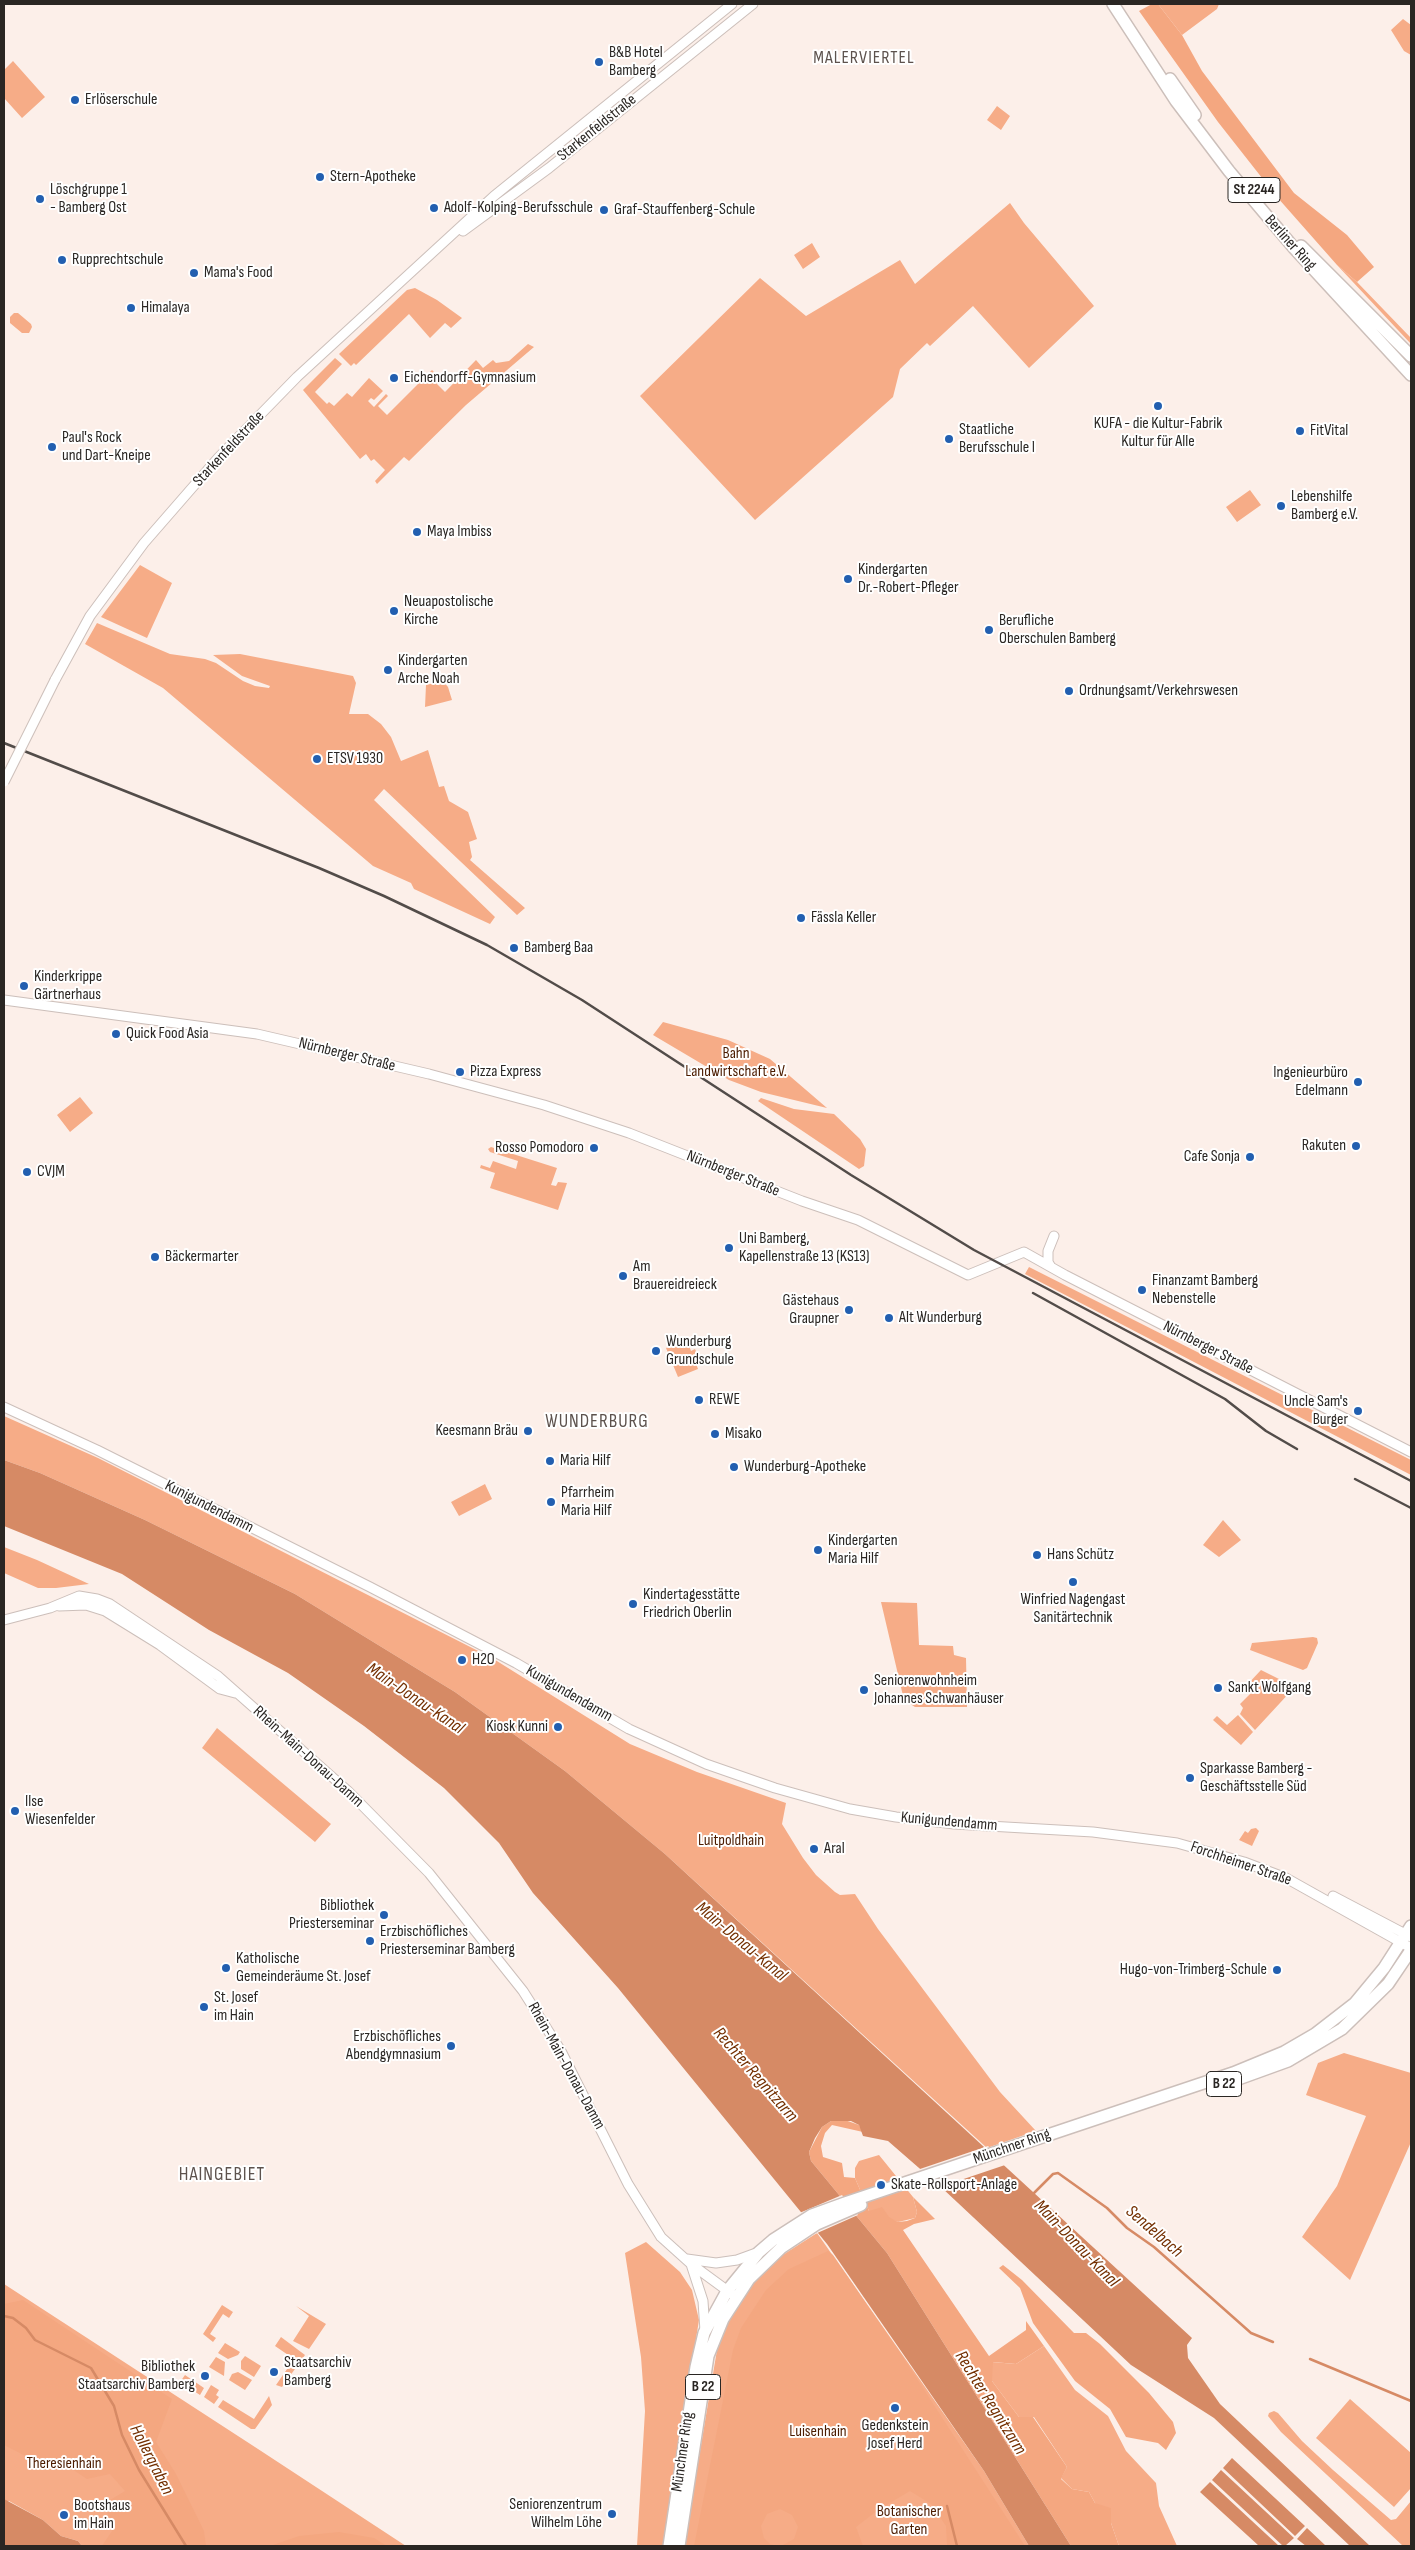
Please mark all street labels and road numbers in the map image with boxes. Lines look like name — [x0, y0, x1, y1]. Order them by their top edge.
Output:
street label: Starkenfeldstraße — [554, 90, 640, 166]
road number: St 2244 — [1228, 178, 1280, 202]
street label: Berliner Ring — [1260, 211, 1320, 275]
street label: Starkenfeldstraße — [189, 407, 269, 491]
street label: Nürnberger Straße — [297, 1034, 397, 1076]
street label: Nürnberger Straße — [684, 1147, 782, 1201]
street label: Nürnberger Straße — [1160, 1317, 1256, 1379]
street label: Kunigundendamm — [162, 1476, 256, 1538]
street label: Kunigundendamm — [522, 1661, 616, 1727]
street label: Rhein-Main-Donau-Damm — [249, 1702, 367, 1812]
street label: Kunigundendamm — [900, 1808, 998, 1836]
street label: Forchheimer Straße — [1188, 1838, 1294, 1890]
street label: Rhein-Main-Donau-Damm — [523, 1999, 609, 2133]
road number: B 22 — [1206, 2072, 1242, 2096]
street label: Münchner Ring — [971, 2125, 1053, 2169]
road number: B 22 — [686, 2374, 720, 2400]
street label: Münchner Ring — [668, 2411, 698, 2493]

